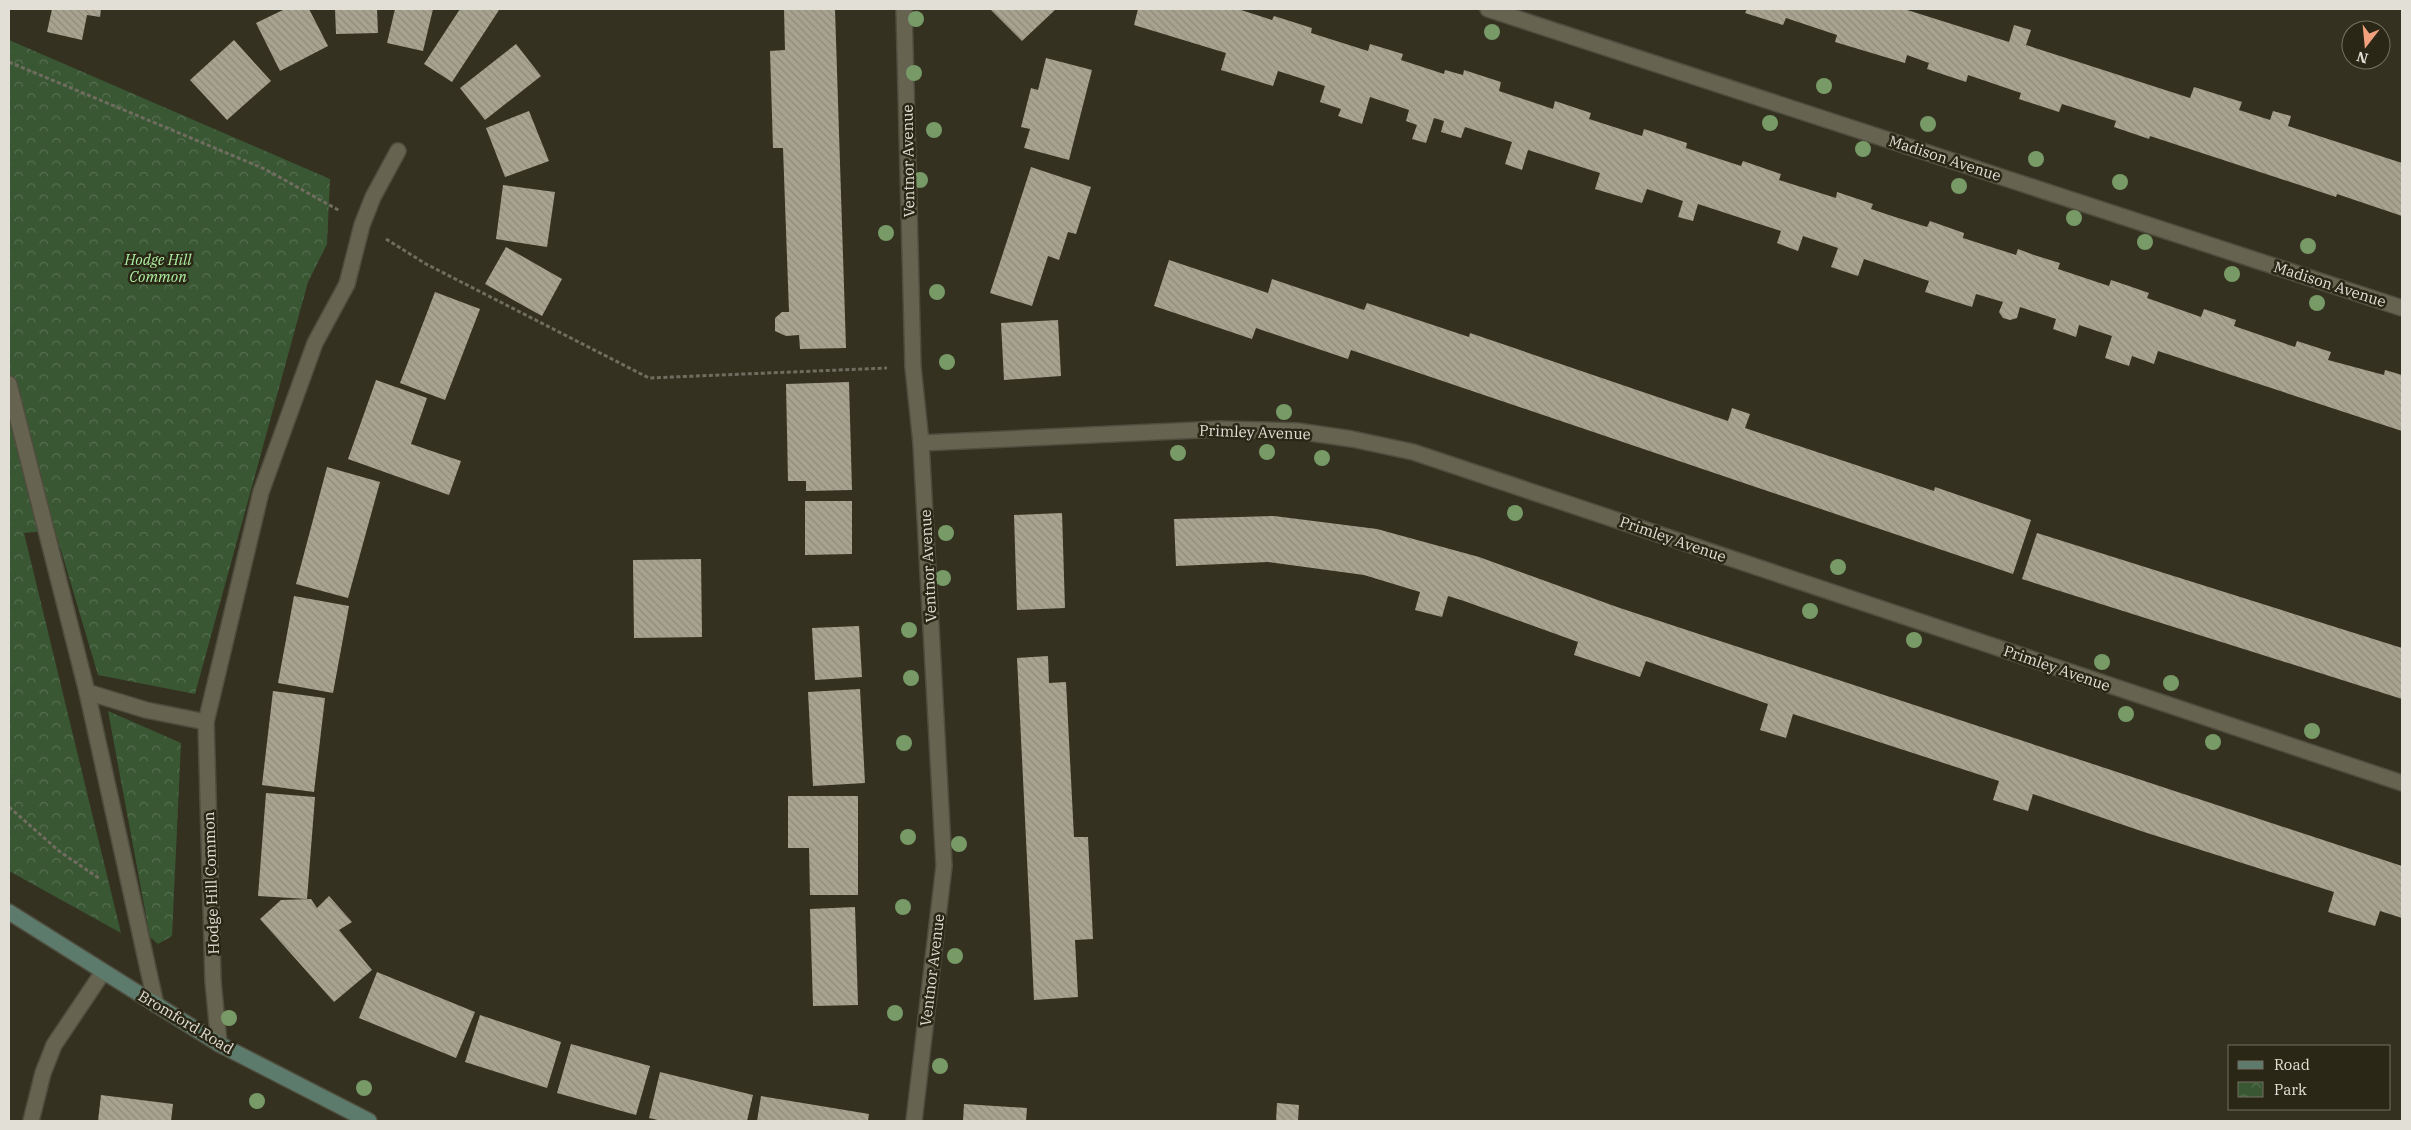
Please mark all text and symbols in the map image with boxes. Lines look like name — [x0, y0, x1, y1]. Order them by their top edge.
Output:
north arrow — [2341, 20, 2391, 70]
text: N — [2355, 47, 2370, 68]
street label: Ventnor Avenue — [898, 104, 918, 218]
street label: Madison Avenue — [1887, 131, 2003, 185]
park label: Hodge Hill Common — [124, 250, 192, 286]
street label: Madison Avenue — [2272, 257, 2388, 311]
street label: Primley Avenue — [1199, 421, 1311, 443]
street label: Ventnor Avenue — [916, 509, 940, 623]
street label: Primley Avenue — [1617, 512, 1729, 566]
street label: Primley Avenue — [2001, 641, 2113, 695]
street label: Hodge Hill Common — [199, 811, 223, 955]
street label: Ventnor Avenue — [916, 913, 948, 1027]
street label: Bromford Road — [135, 986, 237, 1058]
legend — [2228, 1045, 2391, 1110]
text: Road — [2274, 1055, 2310, 1074]
text: Park — [2274, 1080, 2307, 1099]

